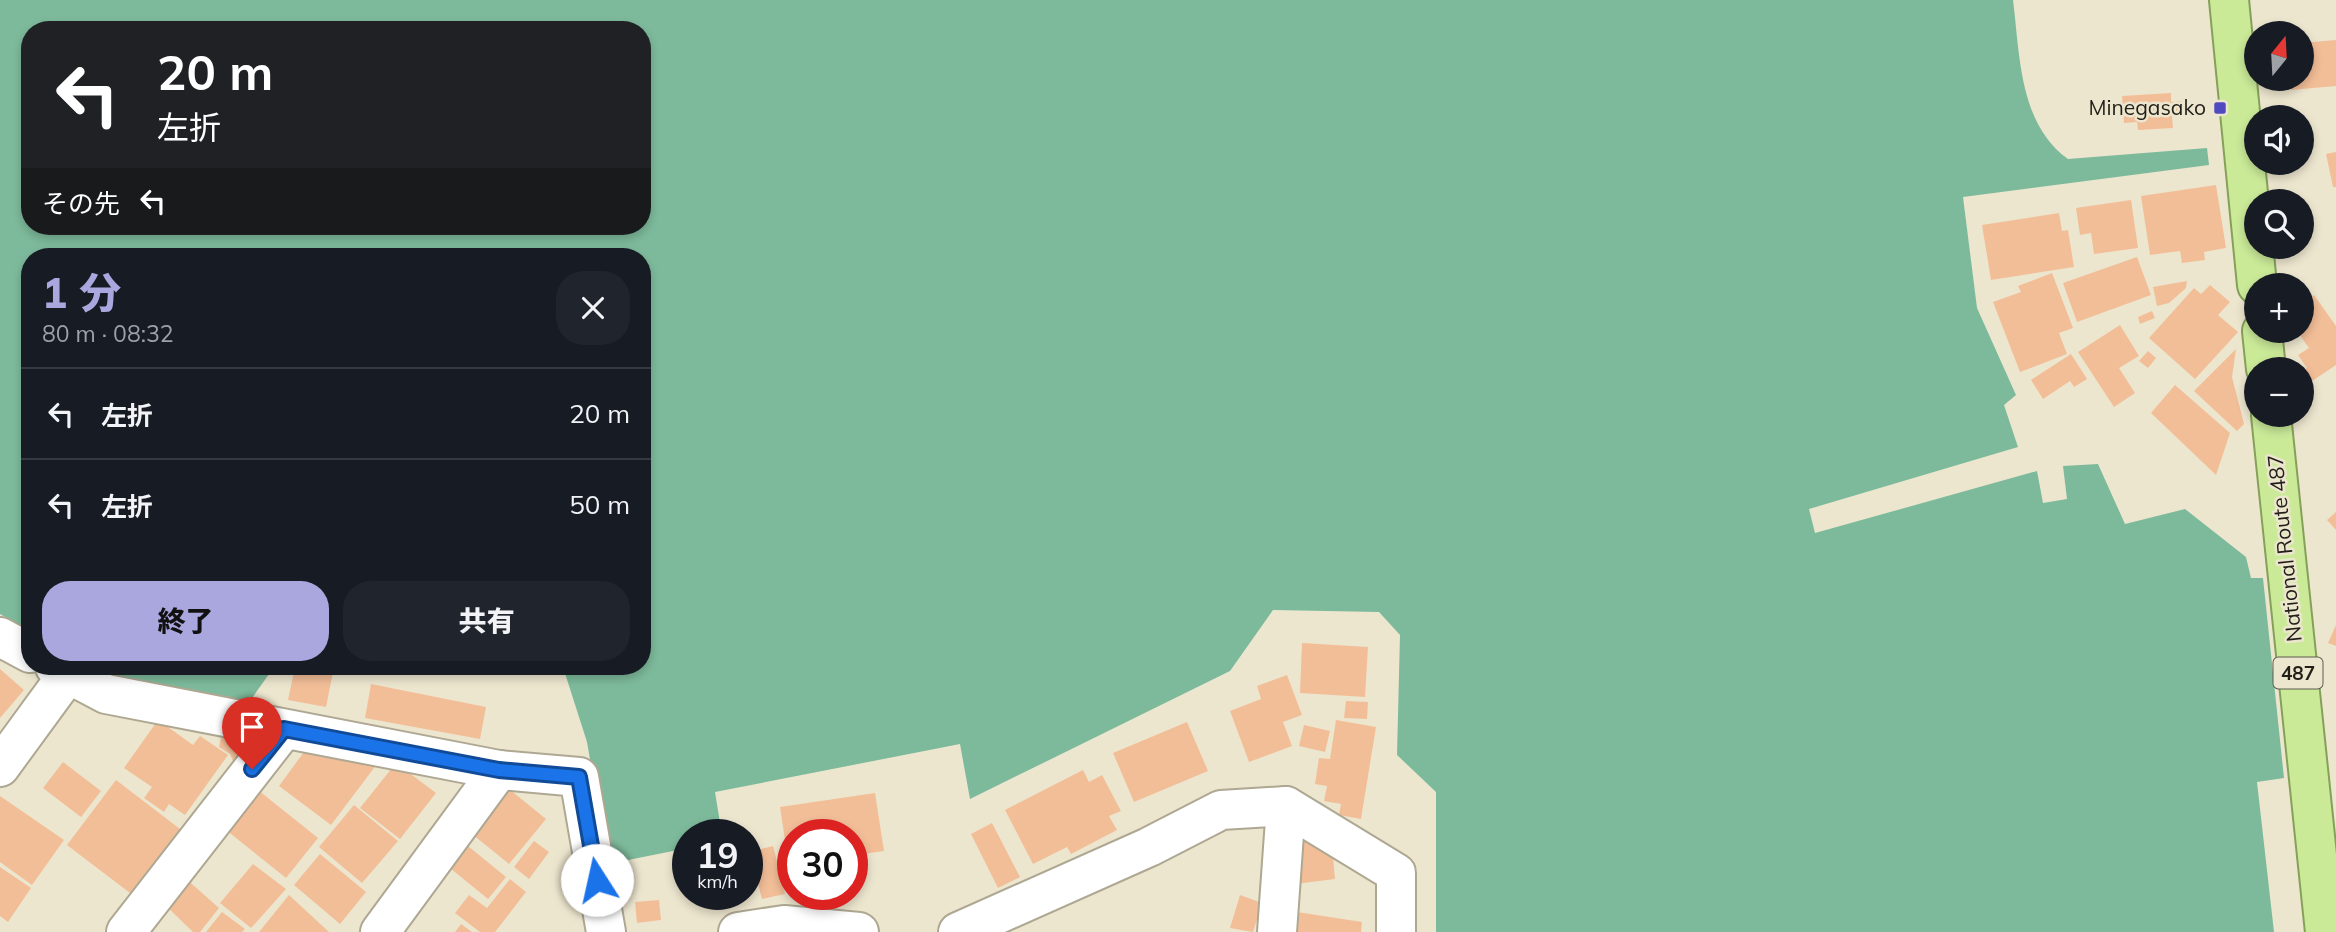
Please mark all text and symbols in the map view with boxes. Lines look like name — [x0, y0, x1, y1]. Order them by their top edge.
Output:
north arrow — [2244, 21, 2314, 91]
map controls — [2244, 21, 2314, 427]
text: 20 m — [157, 41, 273, 102]
icon: left — [42, 49, 133, 140]
place label: Minegasako — [2088, 94, 2206, 120]
marker: Minegasako — [2212, 100, 2228, 116]
button: sound — [2244, 105, 2314, 175]
text: 左折 — [157, 107, 221, 147]
icon: left — [134, 182, 172, 220]
text: その先 — [42, 187, 120, 220]
button: search — [2244, 189, 2314, 259]
text: 1 分 — [42, 266, 121, 319]
button: close — [556, 271, 630, 345]
button: + — [2244, 273, 2314, 343]
text: 80 m · 08:32 — [42, 319, 174, 348]
button: − — [2244, 357, 2314, 427]
icon: left — [42, 395, 80, 433]
text: 20 m — [569, 397, 630, 430]
text: 左折 — [101, 399, 153, 432]
street label: National Route 487 — [2261, 453, 2307, 643]
icon: left — [42, 486, 80, 524]
text: 50 m — [569, 488, 630, 521]
text: 左折 — [101, 490, 153, 523]
button: 終了 — [42, 581, 329, 661]
button: 共有 — [343, 581, 630, 661]
road number: 487 — [2274, 658, 2322, 688]
pin — [222, 697, 282, 769]
icon: arrive — [233, 708, 271, 746]
speed limit sign: 30 — [777, 819, 868, 910]
text: 19 — [696, 833, 739, 877]
position arrow — [560, 843, 634, 917]
text: km/h — [697, 870, 738, 893]

